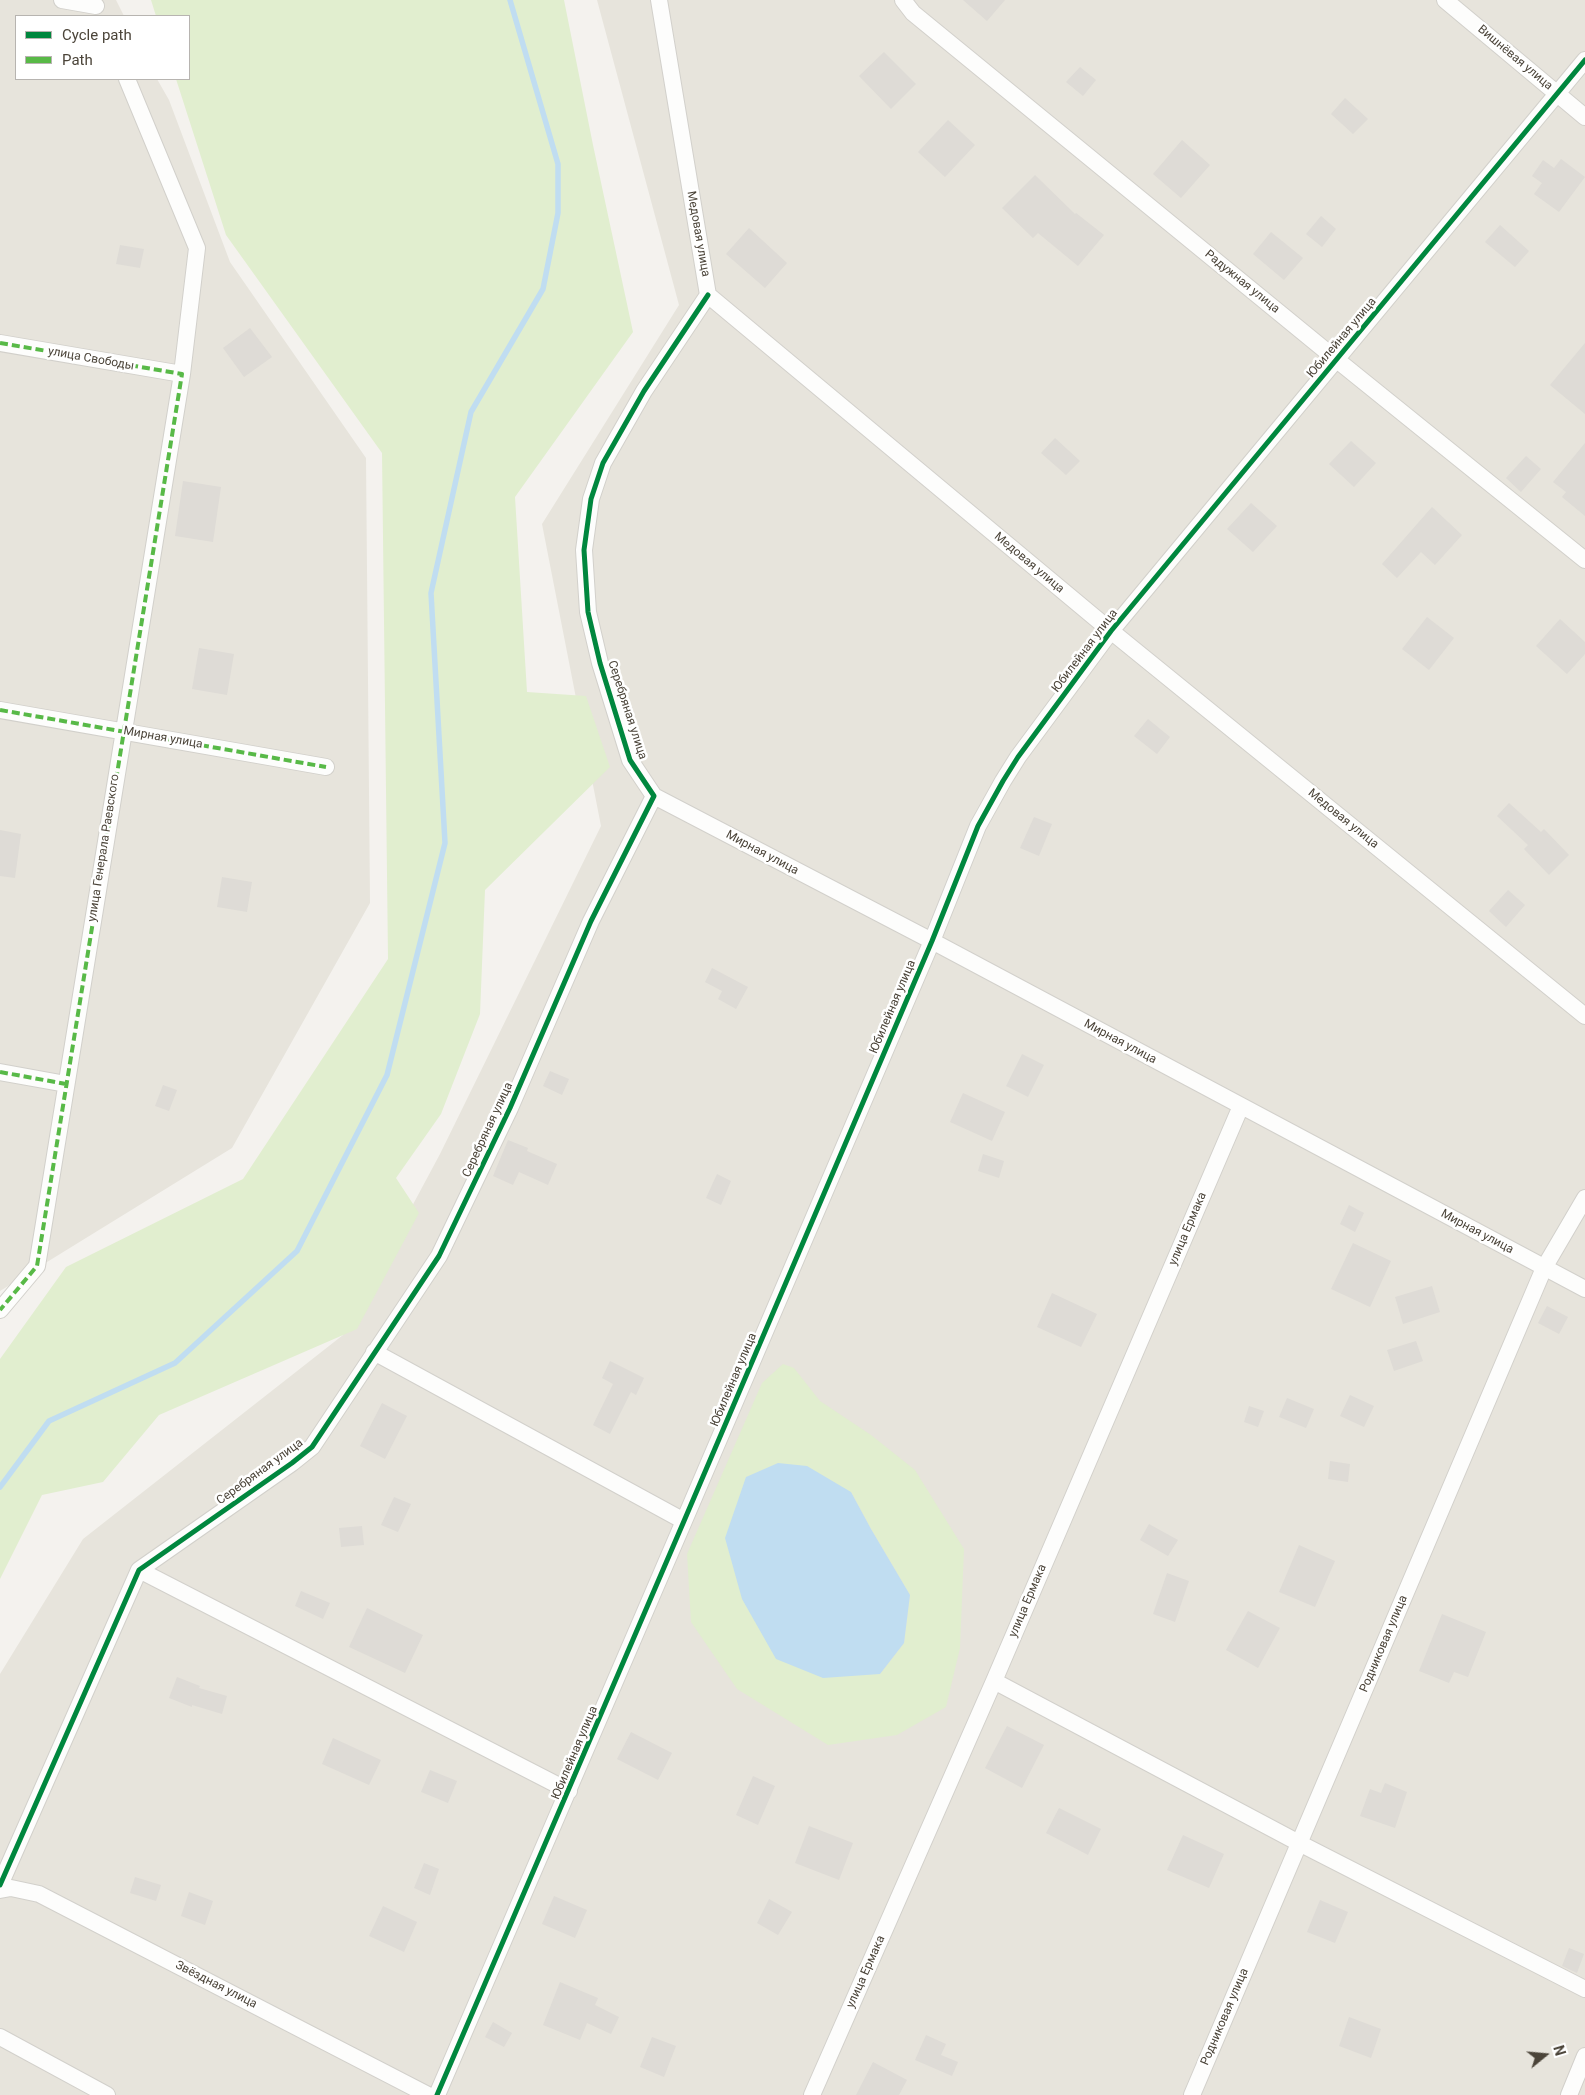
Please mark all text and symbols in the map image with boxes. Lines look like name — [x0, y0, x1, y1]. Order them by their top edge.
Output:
legend — [15, 15, 190, 80]
street label: Вишнёвая улица — [1475, 23, 1555, 93]
text: Cycle path — [62, 26, 132, 44]
text: Path — [62, 51, 93, 69]
street label: Медовая улица — [683, 190, 713, 278]
street label: Радужная улица — [1202, 247, 1282, 317]
street label: Юбилейная улица — [1304, 295, 1380, 381]
street label: улица Свободы — [47, 344, 135, 374]
street label: Медовая улица — [991, 530, 1067, 596]
street label: Юбилейная улица — [1049, 607, 1121, 695]
street label: Серебряная улица — [604, 659, 650, 761]
street label: Мирная улица — [122, 724, 204, 752]
street label: улица Генерала Раевского — [85, 773, 123, 923]
street label: Медовая улица — [1305, 786, 1381, 852]
street label: Мирная улица — [723, 828, 801, 878]
street label: Юбилейная улица — [867, 958, 919, 1056]
street label: Мирная улица — [1081, 1017, 1159, 1067]
street label: Серебряная улица — [460, 1080, 516, 1180]
street label: улица Ермака — [1166, 1190, 1210, 1268]
street label: Мирная улица — [1438, 1207, 1516, 1257]
street label: Юбилейная улица — [708, 1331, 760, 1429]
street label: Серебряная улица — [214, 1436, 306, 1508]
street label: улица Ермака — [1006, 1562, 1050, 1640]
street label: Родниковая улица — [1357, 1593, 1411, 1695]
street label: Юбилейная улица — [549, 1704, 601, 1802]
street label: улица Ермака — [844, 1933, 888, 2011]
street label: Звёздная улица — [173, 1958, 259, 2012]
street label: Родниковая улица — [1198, 1966, 1252, 2068]
north arrow — [1520, 2030, 1570, 2080]
text: N — [1550, 2044, 1568, 2058]

